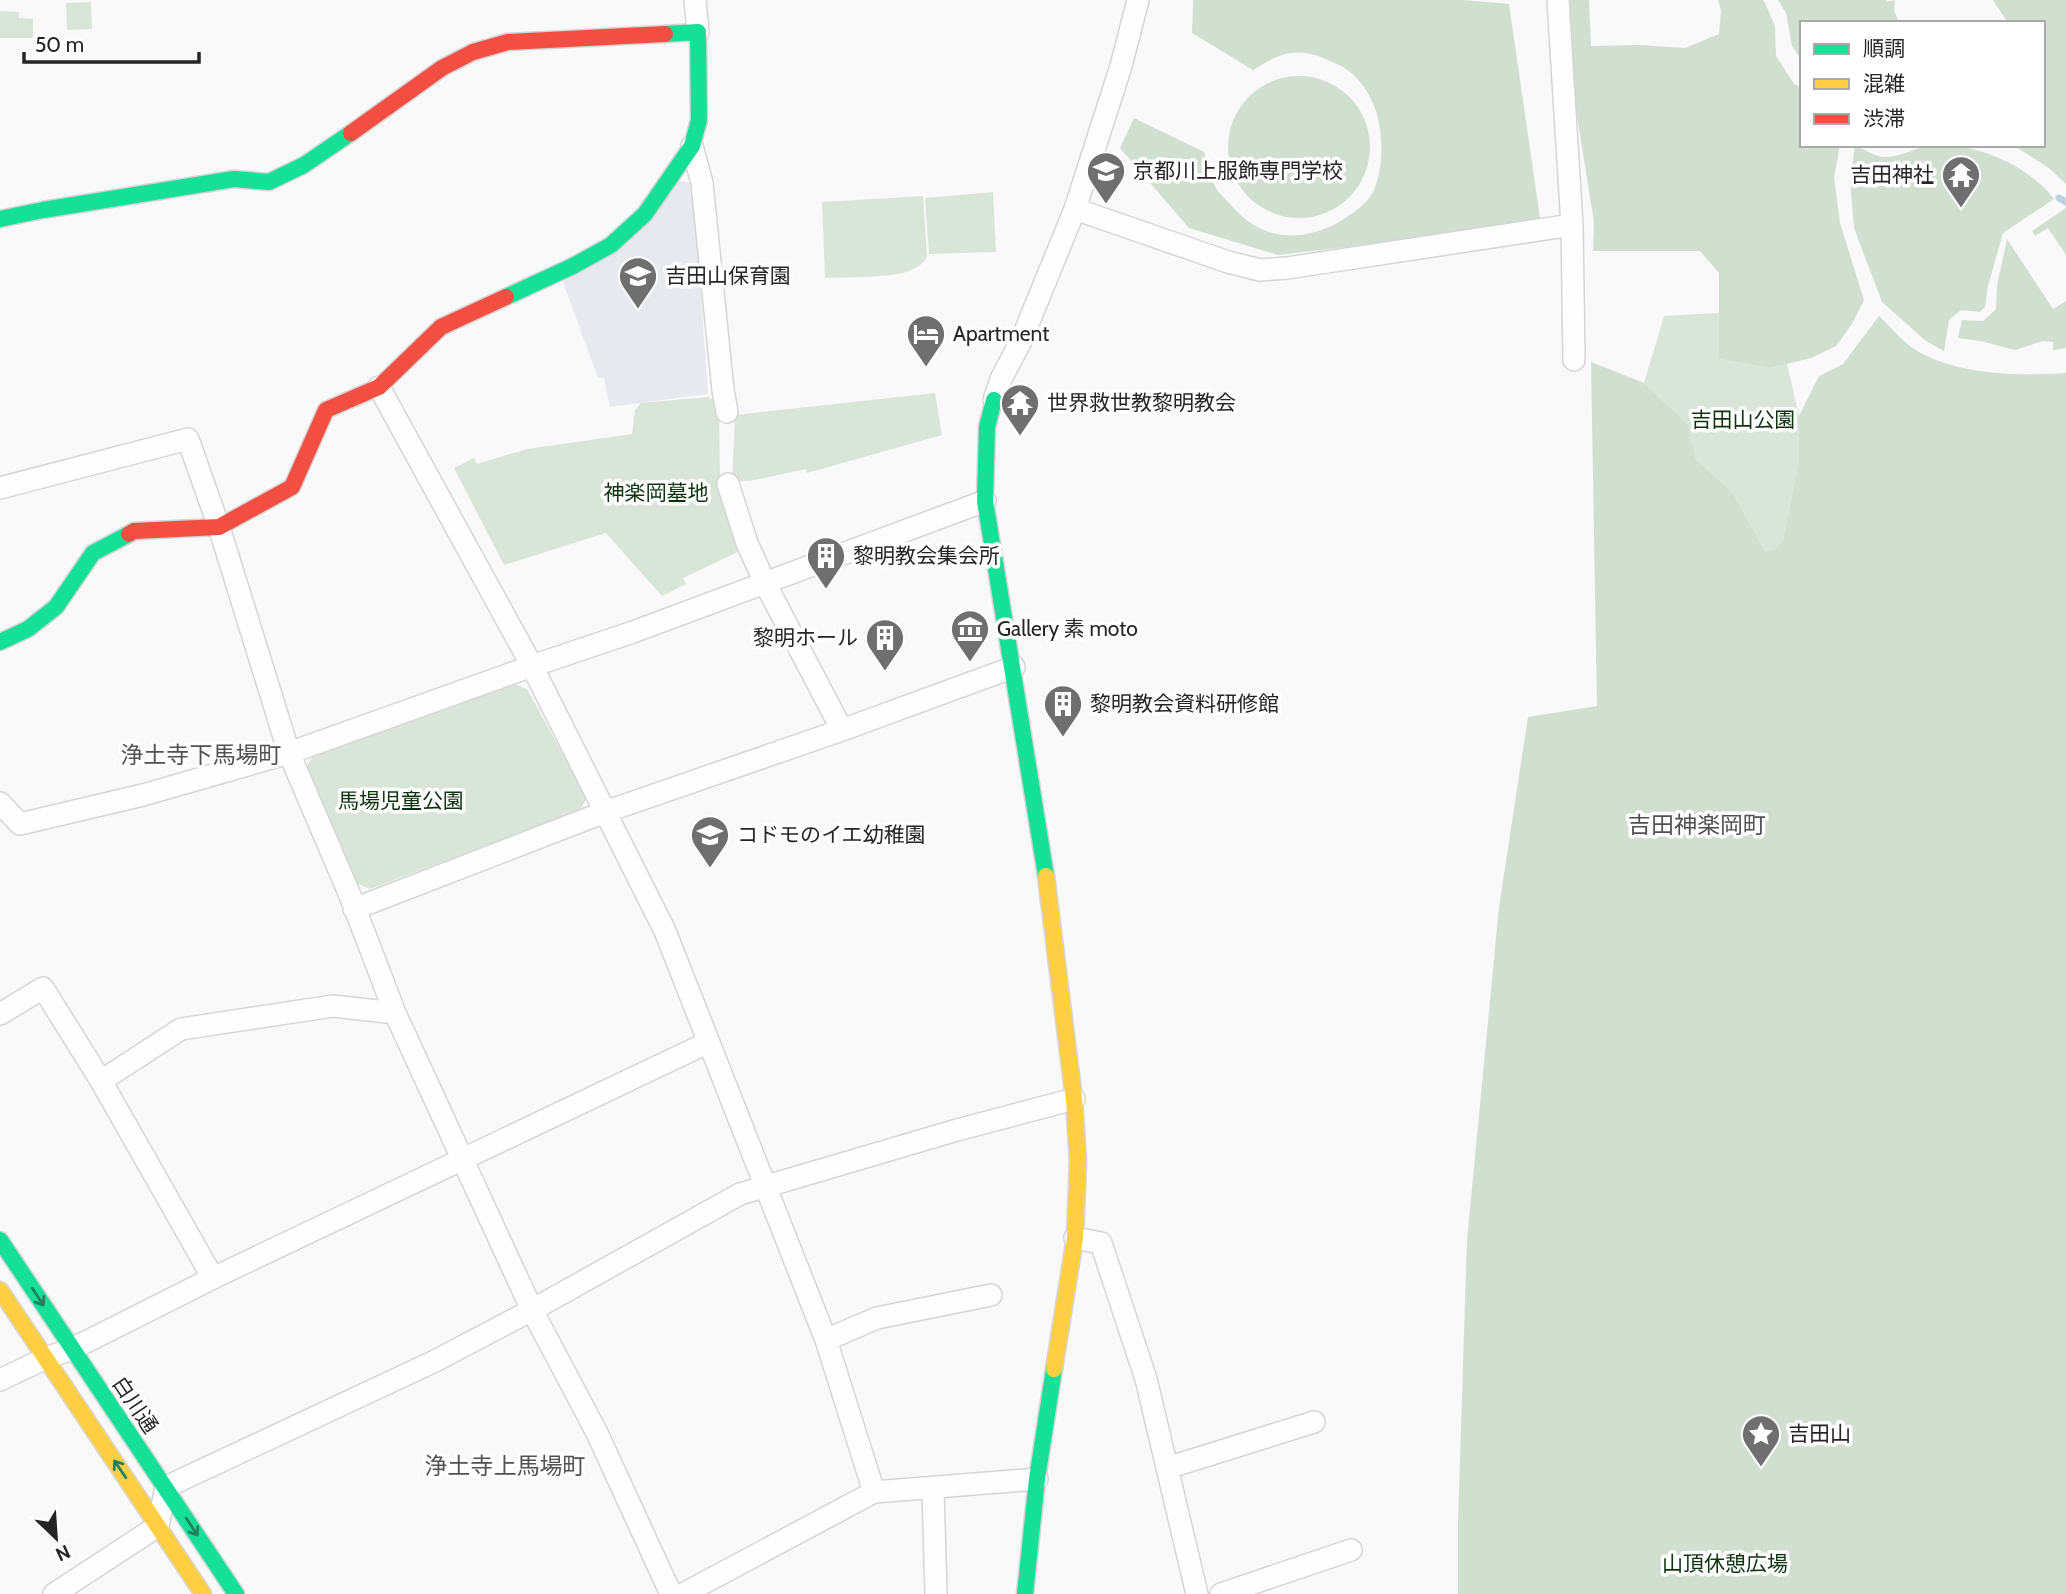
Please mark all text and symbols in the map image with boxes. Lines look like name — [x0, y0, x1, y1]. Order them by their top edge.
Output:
scale bar — [24, 21, 200, 65]
legend — [1800, 21, 2045, 147]
text: 50 m — [35, 32, 84, 57]
text: 順調 — [1863, 36, 1905, 61]
text: 混雑 — [1863, 71, 1905, 96]
text: 渋滞 — [1863, 106, 1905, 131]
school or university icon: 京都川上服飾専門学校 — [1085, 150, 1127, 205]
temple icon: 吉田神社 — [1940, 154, 1982, 209]
place label: 京都川上服飾専門学校 — [1133, 158, 1343, 183]
place label: 吉田神社 — [1850, 162, 1934, 187]
school or university icon: 吉田山保育園 — [617, 255, 659, 310]
place label: 吉田山保育園 — [665, 263, 791, 288]
hotel icon: Apartment — [905, 313, 947, 368]
place label: Apartment — [953, 321, 1049, 346]
temple icon: 世界救世教黎明教会 — [999, 382, 1041, 437]
place label: 世界救世教黎明教会 — [1047, 390, 1236, 415]
park label: 吉田山公園 — [1691, 407, 1796, 432]
park label: 神楽岡墓地 — [604, 480, 709, 505]
building icon: 黎明教会集会所 — [805, 535, 847, 590]
place label: 黎明教会集会所 — [853, 543, 1000, 568]
museum icon: Gallery 素 moto — [949, 608, 991, 663]
place label: Gallery 素 moto — [997, 616, 1138, 641]
building icon: 黎明ホール — [864, 617, 906, 672]
place label: 黎明ホール — [753, 625, 858, 650]
building icon: 黎明教会資料研修館 — [1042, 683, 1084, 738]
place label: 黎明教会資料研修館 — [1090, 691, 1279, 716]
district label: 浄土寺下馬場町 — [121, 741, 282, 769]
park label: 馬場児童公園 — [338, 788, 464, 813]
district label: 吉田神楽岡町 — [1628, 811, 1766, 839]
school or university icon: コドモのイエ幼稚園 — [689, 814, 731, 869]
place label: コドモのイエ幼稚園 — [737, 822, 926, 847]
one-way arrow — [31, 1287, 45, 1307]
street label: 白川通 — [107, 1372, 163, 1438]
place icon: 吉田山 — [1740, 1413, 1782, 1468]
place label: 吉田山 — [1788, 1421, 1851, 1446]
district label: 浄土寺上馬場町 — [425, 1452, 586, 1480]
one-way arrow — [113, 1460, 127, 1479]
north arrow — [21, 1503, 91, 1573]
one-way arrow — [184, 1517, 199, 1536]
text: N — [52, 1540, 74, 1566]
park label: 山頂休憩広場 — [1662, 1551, 1788, 1576]

